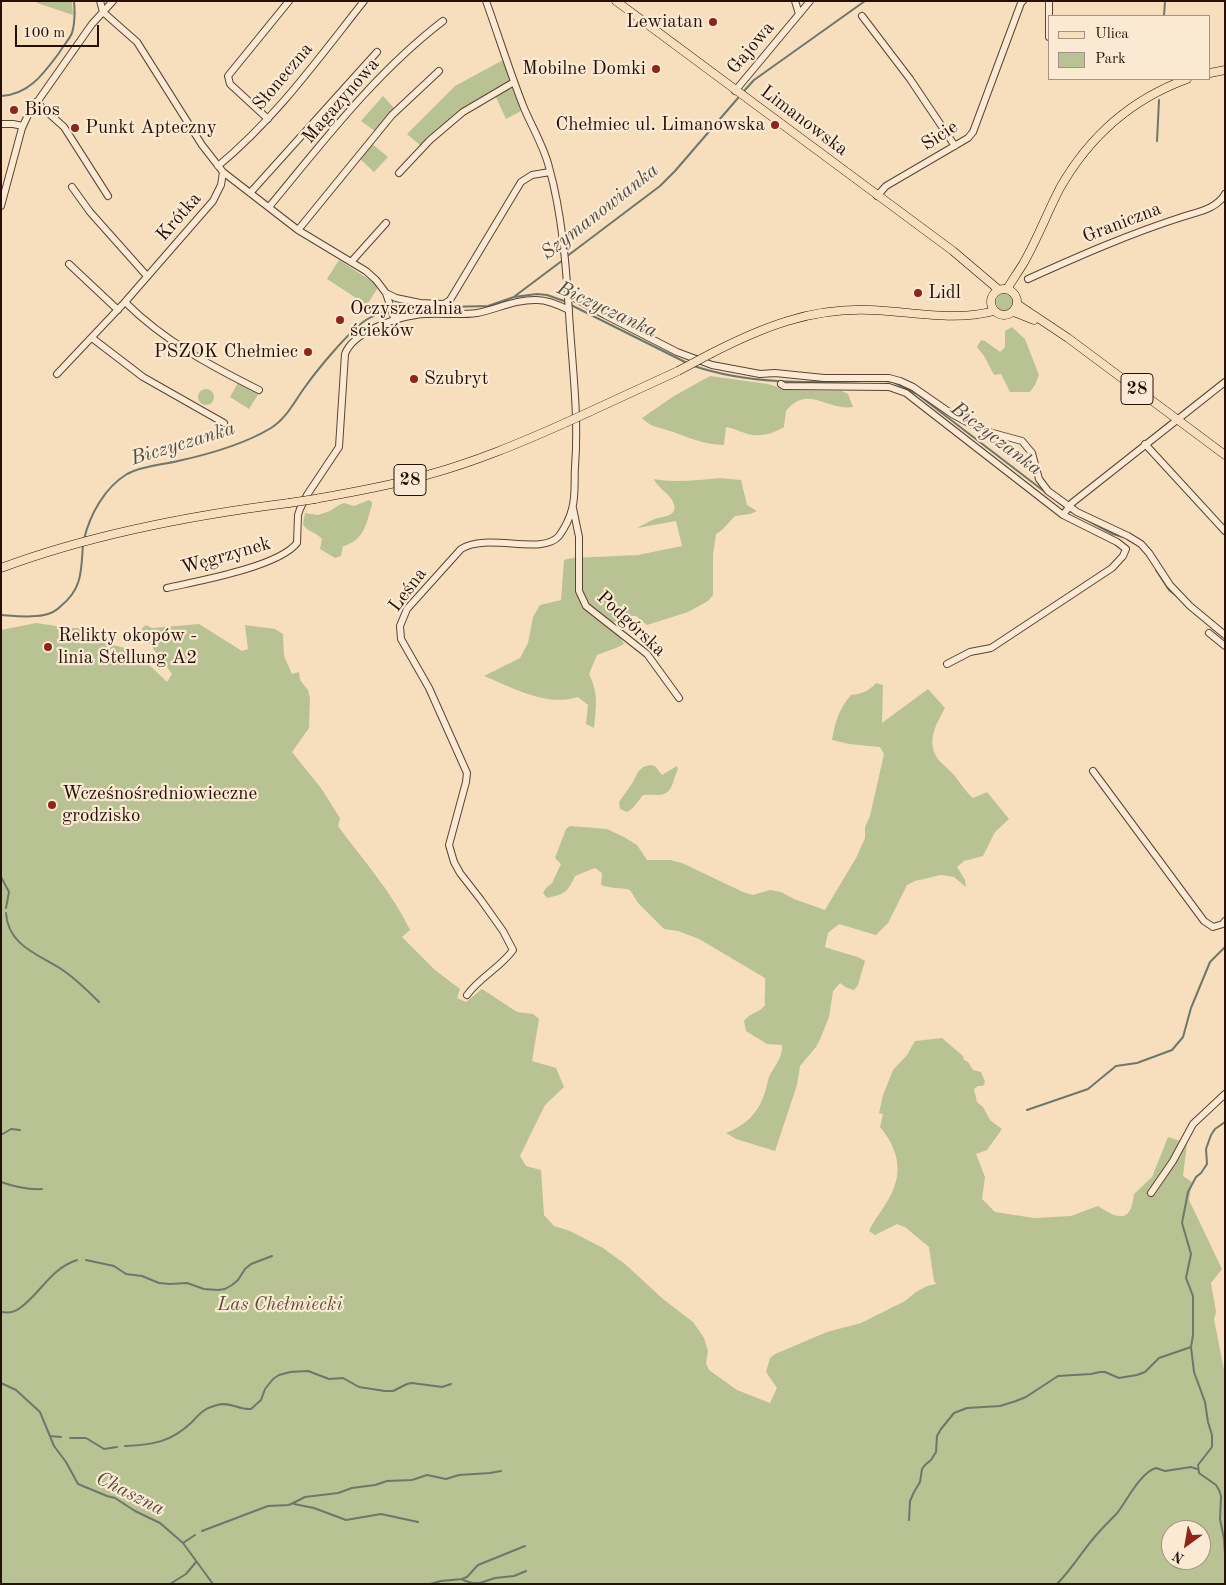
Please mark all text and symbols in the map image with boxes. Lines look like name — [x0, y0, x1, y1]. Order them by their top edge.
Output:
place label: Lewiatan — [626, 11, 703, 33]
scale bar — [18, 15, 101, 47]
legend — [1048, 15, 1211, 80]
marker: Lewiatan — [707, 16, 719, 28]
street label: Gajowa — [722, 17, 780, 79]
text: 100 m — [23, 26, 65, 41]
text: Ulica — [1095, 27, 1129, 42]
street label: Słoneczna — [248, 38, 318, 116]
text: Park — [1095, 52, 1126, 67]
street label: Magazynowa — [298, 53, 384, 149]
place label: Mobilne Domki — [522, 58, 646, 80]
marker: Mobilne Domki — [650, 63, 662, 75]
street label: Limanowska — [756, 81, 852, 161]
place label: Bios — [24, 99, 60, 121]
marker: Bios — [8, 104, 20, 116]
place label: Chełmiec ul. Limanowska — [556, 114, 765, 136]
street label: Sicie — [917, 116, 963, 156]
place label: Punkt Apteczny — [85, 117, 217, 139]
marker: Chełmiec ul. Limanowska — [769, 119, 781, 131]
marker: Punkt Apteczny — [69, 122, 81, 134]
water label: Szymanowianka — [536, 159, 664, 265]
street label: Krótka — [152, 188, 206, 246]
street label: Graniczna — [1079, 198, 1165, 248]
water label: Biczyczanka — [553, 276, 661, 344]
place label: Lidl — [928, 282, 961, 304]
marker: Lidl — [912, 287, 924, 299]
place label: Oczyszczalnia ścieków — [350, 298, 463, 342]
marker: Oczyszczalnia ścieków — [334, 314, 346, 326]
place label: PSZOK Chełmiec — [154, 341, 298, 363]
marker: PSZOK Chełmiec — [302, 346, 314, 358]
place label: Szubryt — [424, 368, 489, 390]
marker: Szubryt — [408, 373, 420, 385]
road number: 28 — [1121, 374, 1153, 404]
water label: Biczyczanka — [946, 397, 1046, 481]
water label: Biczyczanka — [128, 417, 238, 471]
road number: 28 — [394, 464, 426, 496]
street label: Węgrzynek — [178, 532, 274, 580]
street label: Leśna — [384, 563, 432, 617]
street label: Podgórska — [592, 586, 670, 662]
place label: Relikty okopów - linia Stellung A2 — [58, 625, 197, 669]
marker: Relikty okopów - linia Stellung A2 — [42, 641, 54, 653]
place label: Wcześnośredniowieczne grodzisko — [62, 783, 257, 827]
marker: Wcześnośredniowieczne grodzisko — [46, 799, 58, 811]
park label: Las Chełmiecki — [217, 1294, 343, 1316]
water label: Chaszna — [92, 1467, 168, 1521]
north arrow — [1161, 1520, 1211, 1570]
text: N — [1170, 1548, 1187, 1566]

